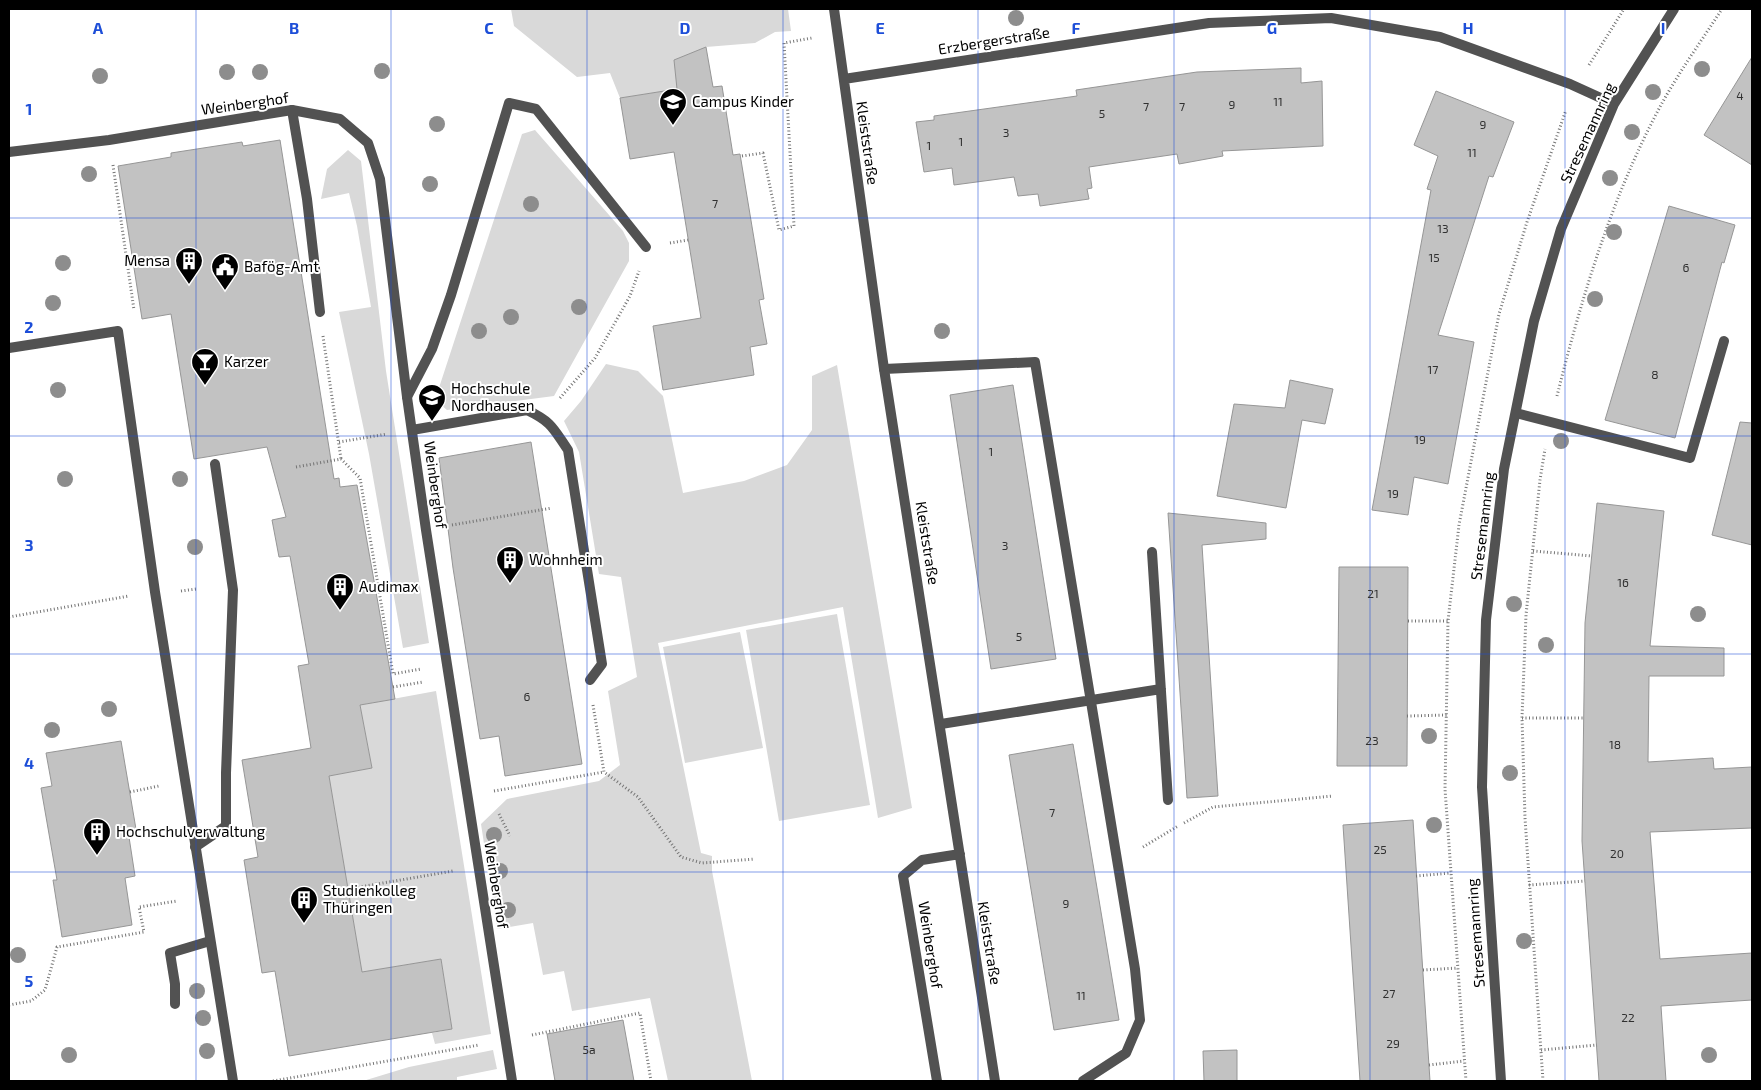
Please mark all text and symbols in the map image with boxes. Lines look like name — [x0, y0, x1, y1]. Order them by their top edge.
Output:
text: A — [93, 18, 104, 37]
text: B — [289, 18, 299, 37]
text: C — [484, 18, 494, 37]
text: D — [680, 18, 691, 37]
text: E — [875, 18, 885, 37]
text: F — [1072, 18, 1081, 37]
text: G — [1267, 18, 1277, 37]
text: H — [1462, 18, 1474, 37]
text: I — [1661, 18, 1665, 37]
street label: Erzbergerstraße — [937, 22, 1051, 58]
street label: Stresemannring — [1556, 79, 1619, 186]
school or university icon: Campus Kinder — [658, 87, 688, 126]
street label: Weinberghof — [200, 88, 290, 118]
house number: 4 — [1736, 88, 1744, 102]
place label: Campus Kinder — [692, 92, 794, 110]
house number: 11 — [1273, 94, 1283, 108]
house number: 9 — [1229, 97, 1236, 111]
text: 1 — [26, 99, 32, 118]
house number: 7 — [1143, 99, 1149, 113]
house number: 7 — [1179, 99, 1185, 113]
street label: Kleiststraße — [853, 100, 883, 186]
house number: 5 — [1099, 106, 1105, 120]
house number: 9 — [1480, 117, 1487, 131]
house number: 3 — [1003, 125, 1009, 139]
house number: 1 — [959, 134, 963, 148]
house number: 1 — [927, 138, 931, 152]
house number: 11 — [1467, 145, 1477, 159]
house number: 7 — [712, 196, 718, 210]
house number: 13 — [1437, 221, 1449, 235]
building icon: Mensa — [174, 246, 204, 285]
house number: 15 — [1428, 250, 1440, 264]
place label: Mensa — [124, 251, 170, 269]
public building icon: Bafög-Amt — [210, 252, 240, 291]
place label: Bafög-Amt — [244, 257, 319, 275]
house number: 6 — [1683, 260, 1690, 274]
text: 2 — [24, 317, 34, 336]
bar icon: Karzer — [190, 347, 220, 386]
place label: Karzer — [224, 352, 269, 370]
house number: 17 — [1428, 362, 1438, 376]
house number: 8 — [1651, 367, 1659, 381]
place label: Hochschule Nordhausen — [451, 379, 534, 414]
school or university icon: Hochschule Nordhausen — [417, 383, 447, 422]
house number: 19 — [1414, 432, 1426, 446]
street label: Weinberghof — [421, 440, 451, 530]
house number: 1 — [989, 444, 993, 458]
street label: Stresemannring — [1466, 470, 1498, 581]
house number: 19 — [1387, 486, 1399, 500]
street label: Kleiststraße — [913, 500, 943, 586]
text: 3 — [24, 535, 34, 554]
house number: 3 — [1002, 538, 1008, 552]
building icon: Wohnheim — [495, 545, 525, 584]
place label: Wohnheim — [529, 550, 603, 568]
building icon: Audimax — [325, 572, 355, 611]
house number: 16 — [1617, 575, 1629, 589]
place label: Audimax — [359, 577, 419, 595]
house number: 21 — [1367, 586, 1379, 600]
house number: 5 — [1016, 629, 1022, 643]
house number: 6 — [524, 689, 531, 703]
house number: 23 — [1365, 733, 1379, 747]
house number: 18 — [1609, 737, 1621, 751]
text: 4 — [24, 753, 34, 772]
house number: 7 — [1049, 805, 1055, 819]
building icon: Hochschulverwaltung — [82, 817, 112, 856]
place label: Hochschulverwaltung — [116, 822, 266, 840]
street label: Weinberghof — [481, 840, 513, 930]
house number: 25 — [1373, 842, 1387, 856]
house number: 20 — [1610, 846, 1624, 860]
street label: Stresemannring — [1462, 877, 1488, 988]
place label: Studienkolleg Thüringen — [323, 881, 417, 916]
building icon: Studienkolleg Thüringen — [289, 885, 319, 924]
house number: 9 — [1063, 896, 1070, 910]
street label: Weinberghof — [915, 900, 947, 990]
street label: Kleiststraße — [975, 900, 1005, 986]
text: 5 — [25, 971, 34, 990]
house number: 27 — [1383, 986, 1395, 1000]
house number: 11 — [1076, 988, 1086, 1002]
house number: 22 — [1621, 1010, 1635, 1024]
house number: 29 — [1386, 1036, 1400, 1050]
house number: 5a — [582, 1042, 596, 1056]

